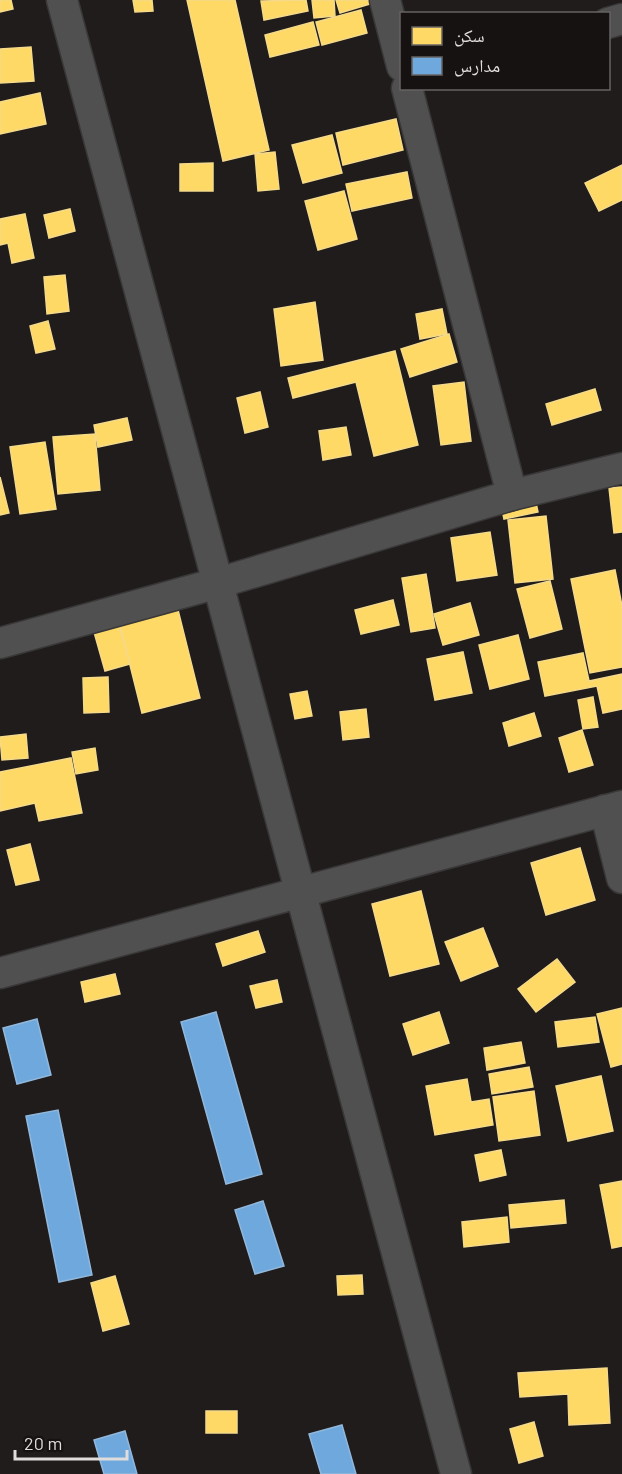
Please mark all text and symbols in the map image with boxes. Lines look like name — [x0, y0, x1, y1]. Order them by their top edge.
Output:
legend — [400, 12, 610, 90]
text: سكن — [454, 24, 485, 47]
text: مدارس — [454, 54, 500, 77]
scale bar — [15, 1423, 128, 1461]
text: 20 m — [24, 1432, 62, 1454]

